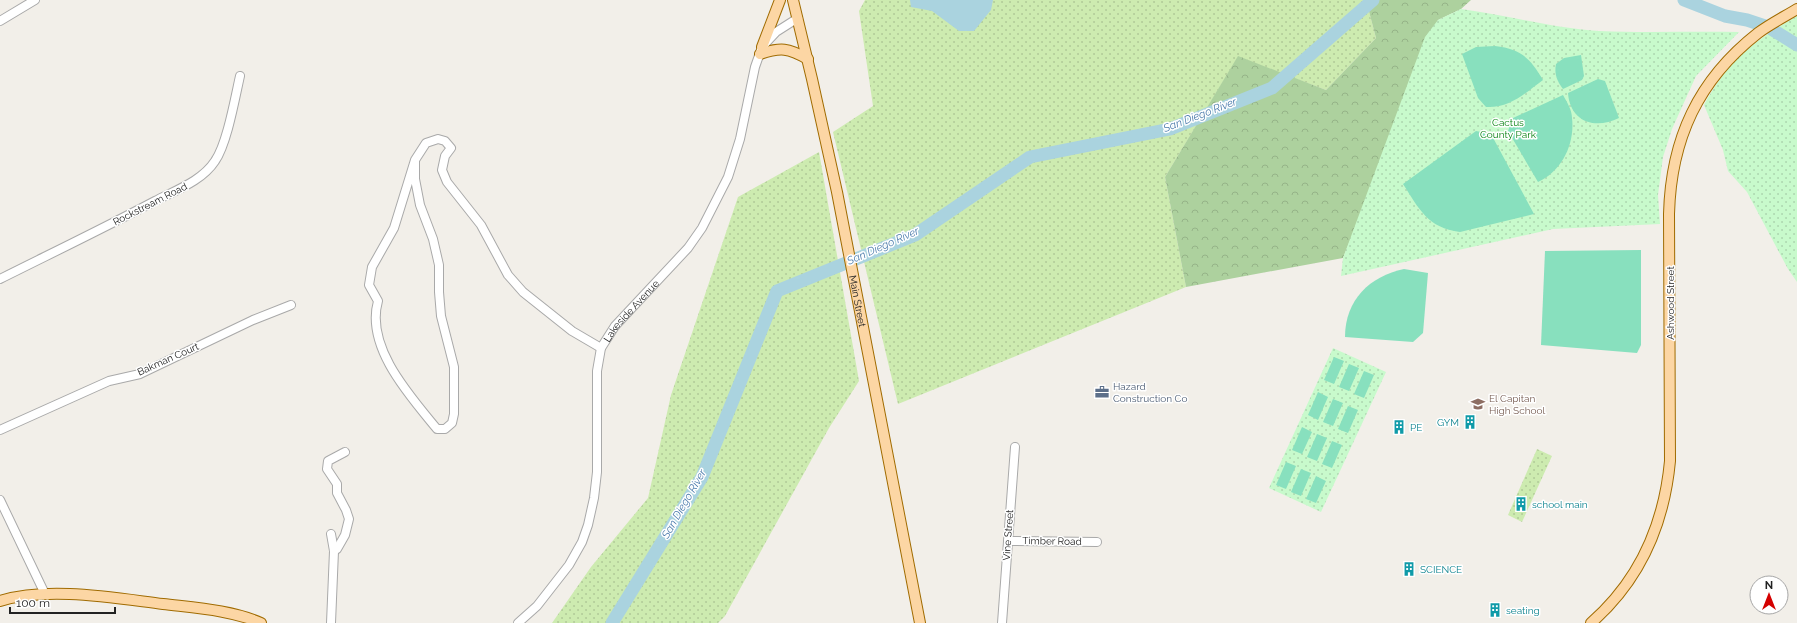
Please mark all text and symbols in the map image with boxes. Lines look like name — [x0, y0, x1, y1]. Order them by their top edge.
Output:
water label: San Diego River — [1161, 95, 1240, 135]
park label: Cactus County Park — [1480, 117, 1537, 140]
street label: Rockstream Road — [111, 181, 189, 227]
water label: San Diego River — [844, 224, 922, 268]
street label: Ashwood Street — [1665, 266, 1676, 340]
street label: Main Street — [848, 274, 868, 328]
street label: Lakeside Avenue — [601, 277, 661, 344]
street label: Bakman Court — [136, 340, 201, 377]
place label: Hazard Construction Co — [1113, 381, 1187, 404]
office icon: Hazard Construction Co — [1094, 384, 1110, 400]
place label: El Capitan High School — [1489, 393, 1545, 416]
school or university icon: El Capitan High School — [1470, 396, 1486, 412]
building icon: GYM — [1462, 414, 1478, 430]
place label: GYM — [1437, 417, 1459, 428]
building icon: PE — [1391, 419, 1407, 435]
place label: PE — [1410, 422, 1422, 433]
water label: San Diego River — [659, 466, 710, 542]
building icon: school main — [1513, 496, 1529, 512]
place label: school main — [1532, 499, 1588, 510]
street label: Vine Street — [1001, 509, 1015, 561]
street label: Timber Road — [1022, 535, 1082, 547]
building icon: SCIENCE — [1401, 561, 1417, 577]
place label: SCIENCE — [1420, 564, 1462, 575]
north arrow — [1749, 575, 1789, 615]
text: N — [1765, 579, 1773, 592]
scale bar — [10, 589, 115, 615]
text: 100 m — [16, 596, 50, 610]
building icon: seating — [1487, 602, 1503, 618]
place label: seating — [1506, 605, 1540, 616]

